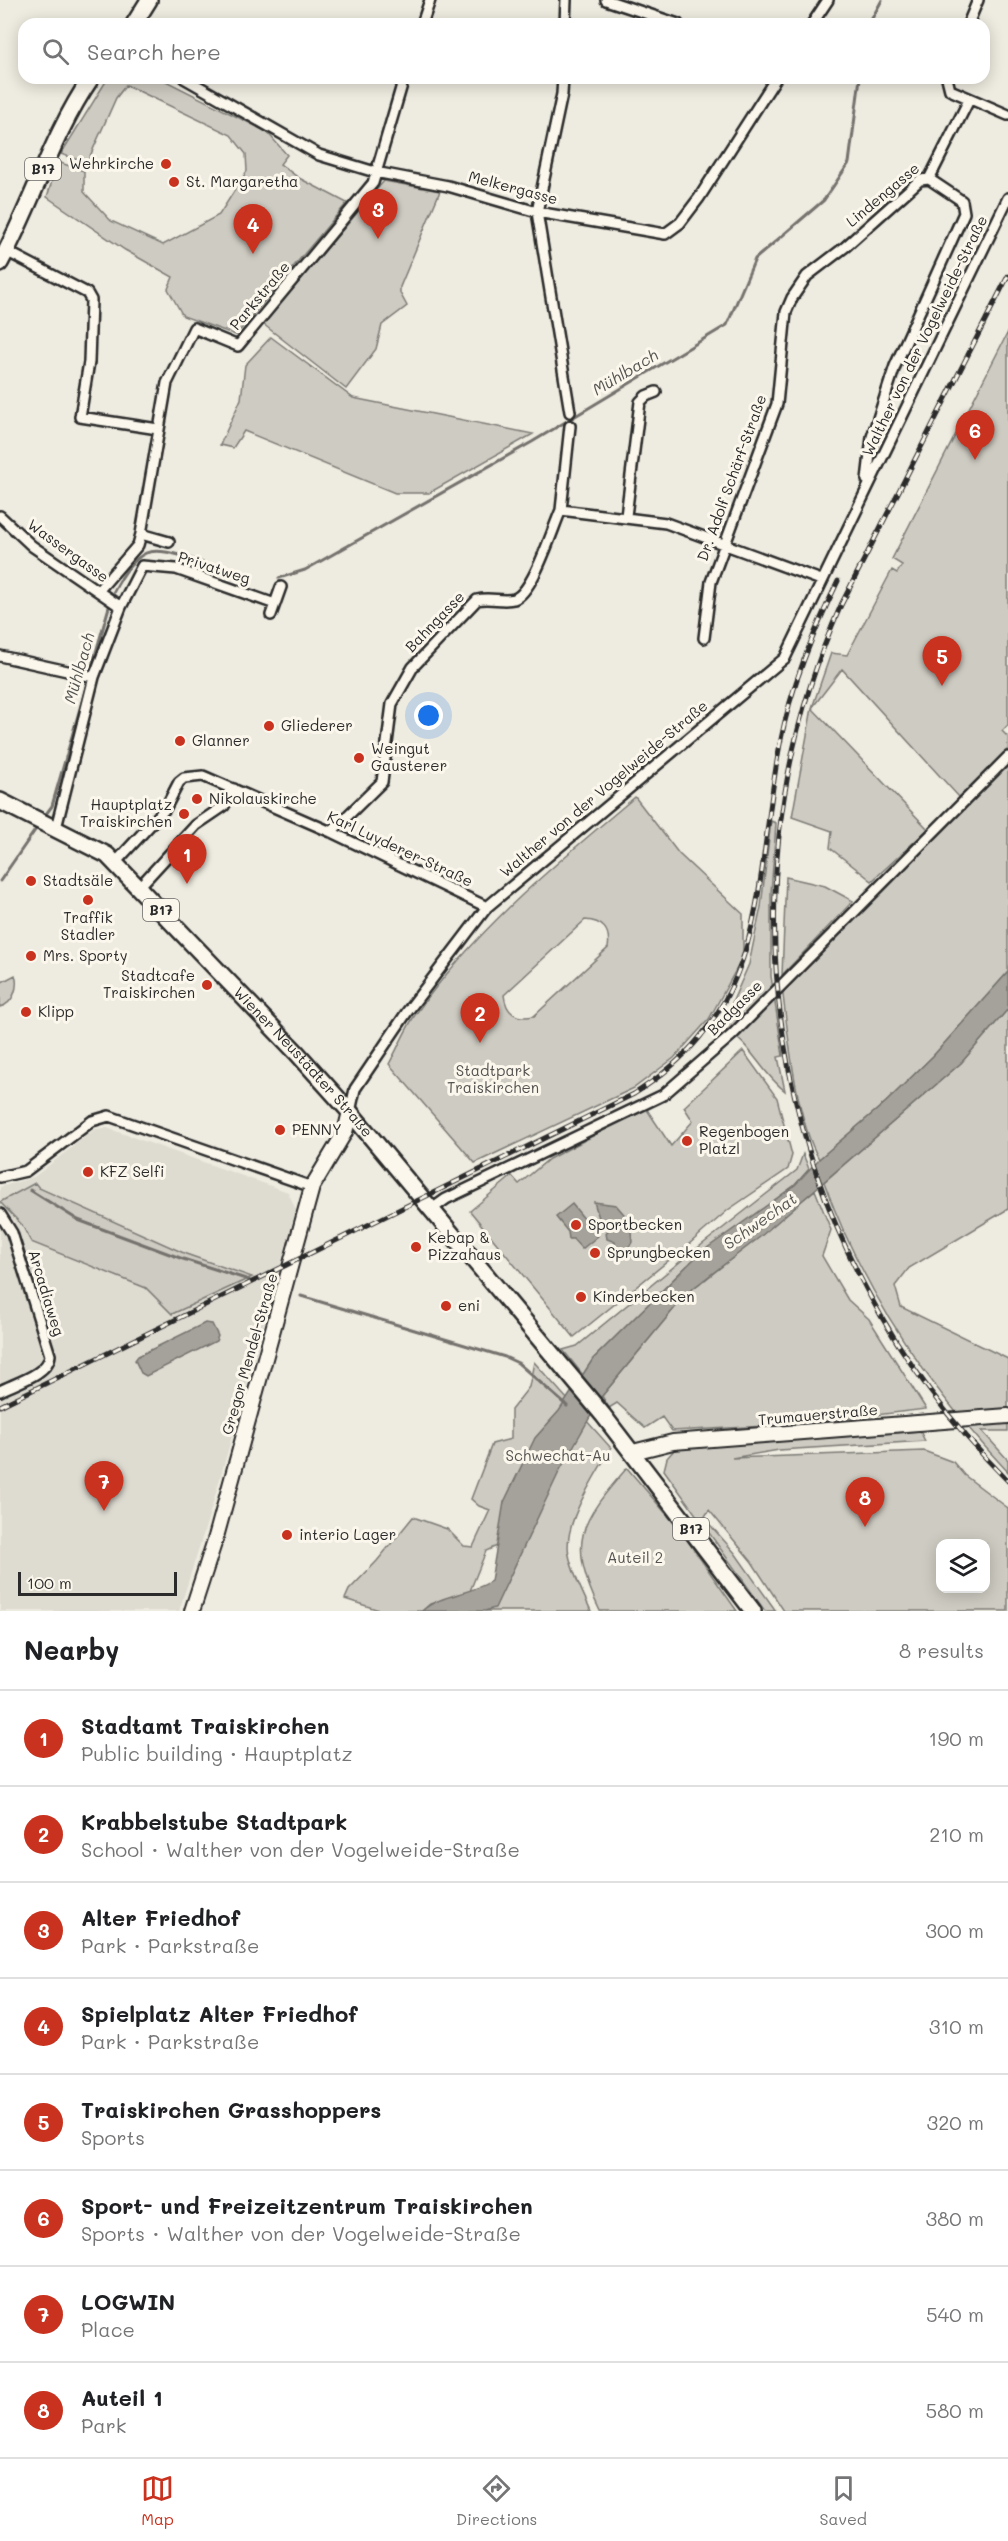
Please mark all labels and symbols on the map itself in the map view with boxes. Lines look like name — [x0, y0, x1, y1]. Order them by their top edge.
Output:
place label: Wehrkirche — [69, 153, 154, 173]
marker: Wehrkirche — [159, 157, 173, 171]
road number: B17 — [25, 158, 61, 180]
street label: Lindengasse — [842, 158, 923, 231]
street label: Melkergasse — [466, 166, 560, 209]
place label: St. Margaretha — [186, 171, 298, 191]
marker: St. Margaretha — [167, 175, 181, 189]
pin: 3 — [358, 190, 398, 239]
pin: 4 — [234, 204, 272, 254]
street label: Walther von der Vogelweide-Straße — [857, 212, 991, 459]
street label: Parkstraße — [225, 257, 294, 334]
water label: Mühlbach — [588, 344, 661, 399]
street label: Dr. Adolf Schärf-Straße — [692, 392, 771, 564]
pin: 6 — [956, 410, 994, 460]
street label: Wassergasse — [24, 514, 113, 586]
street label: Privatweg — [176, 546, 253, 588]
street label: Bahngasse — [400, 587, 468, 656]
water label: Mühlbach — [58, 630, 99, 706]
pin: 5 — [922, 636, 962, 686]
street label: Walther von der Vogelweide-Straße — [495, 695, 712, 881]
your location — [414, 701, 443, 730]
place label: Gliederer — [281, 715, 353, 735]
marker: Gliederer — [262, 719, 276, 733]
place label: Glanner — [192, 730, 250, 750]
marker: Glanner — [173, 734, 187, 748]
place label: Weingut Gausterer — [371, 738, 447, 775]
marker: Weingut Gausterer — [352, 751, 366, 765]
place label: Nikolauskirche — [209, 788, 317, 808]
marker: Nikolauskirche — [190, 792, 204, 806]
place label: Hauptplatz Traiskirchen — [80, 794, 172, 831]
street label: Karl Luyderer-Straße — [324, 806, 477, 891]
marker: Hauptplatz Traiskirchen — [177, 807, 191, 821]
pin: 1 — [168, 834, 207, 884]
place label: Stadtsäle — [43, 870, 113, 890]
marker: Stadtsäle — [24, 874, 38, 888]
marker: Traffik Stadler — [81, 893, 95, 907]
road number: B17 — [143, 899, 179, 921]
place label: Traffik Stadler — [61, 907, 115, 944]
place label: Mrs. Sporty — [43, 945, 128, 965]
marker: Mrs. Sporty — [24, 949, 38, 963]
place label: Stadtcafe Traiskirchen — [103, 965, 195, 1002]
street label: Badgasse — [702, 975, 766, 1039]
marker: Stadtcafe Traiskirchen — [200, 978, 214, 992]
street label: Wiener Neustädter Straße — [230, 982, 378, 1141]
pin: 2 — [460, 994, 500, 1043]
place label: Klipp — [38, 1001, 74, 1021]
marker: Klipp — [19, 1005, 33, 1019]
park label: Stadtpark Traiskirchen — [447, 1060, 539, 1097]
place label: PENNY — [292, 1119, 342, 1139]
place label: Regenbogen Platzl — [699, 1121, 789, 1158]
marker: PENNY — [273, 1123, 287, 1137]
marker: Regenbogen Platzl — [680, 1134, 694, 1148]
place label: KFZ Selfi — [100, 1161, 164, 1181]
marker: KFZ Selfi — [81, 1165, 95, 1179]
water label: Schwechat — [719, 1188, 801, 1254]
place label: Sportbecken — [588, 1214, 682, 1234]
marker: Sportbecken — [569, 1218, 583, 1232]
place label: Kebap & Pizzahaus — [428, 1227, 501, 1264]
marker: Kebap & Pizzahaus — [409, 1240, 423, 1254]
place label: Sprungbecken — [607, 1242, 711, 1262]
marker: Sprungbecken — [588, 1246, 602, 1260]
street label: Arcadiaweg — [24, 1247, 70, 1339]
street label: Gregor Mendel-Straße — [216, 1271, 282, 1437]
place label: Kinderbecken — [593, 1286, 695, 1306]
marker: Kinderbecken — [574, 1290, 588, 1304]
place label: eni — [458, 1295, 480, 1315]
marker: eni — [439, 1299, 453, 1313]
street label: Trumauerstraße — [757, 1399, 879, 1429]
park label: Schwechat-Au — [506, 1445, 610, 1465]
pin: 7 — [84, 1462, 124, 1511]
pin: 8 — [846, 1478, 884, 1527]
road number: B17 — [673, 1518, 709, 1540]
place label: interio Lager — [299, 1524, 396, 1544]
marker: interio Lager — [280, 1528, 294, 1542]
park label: Auteil 2 — [607, 1547, 663, 1567]
scale bar — [18, 1569, 177, 1596]

